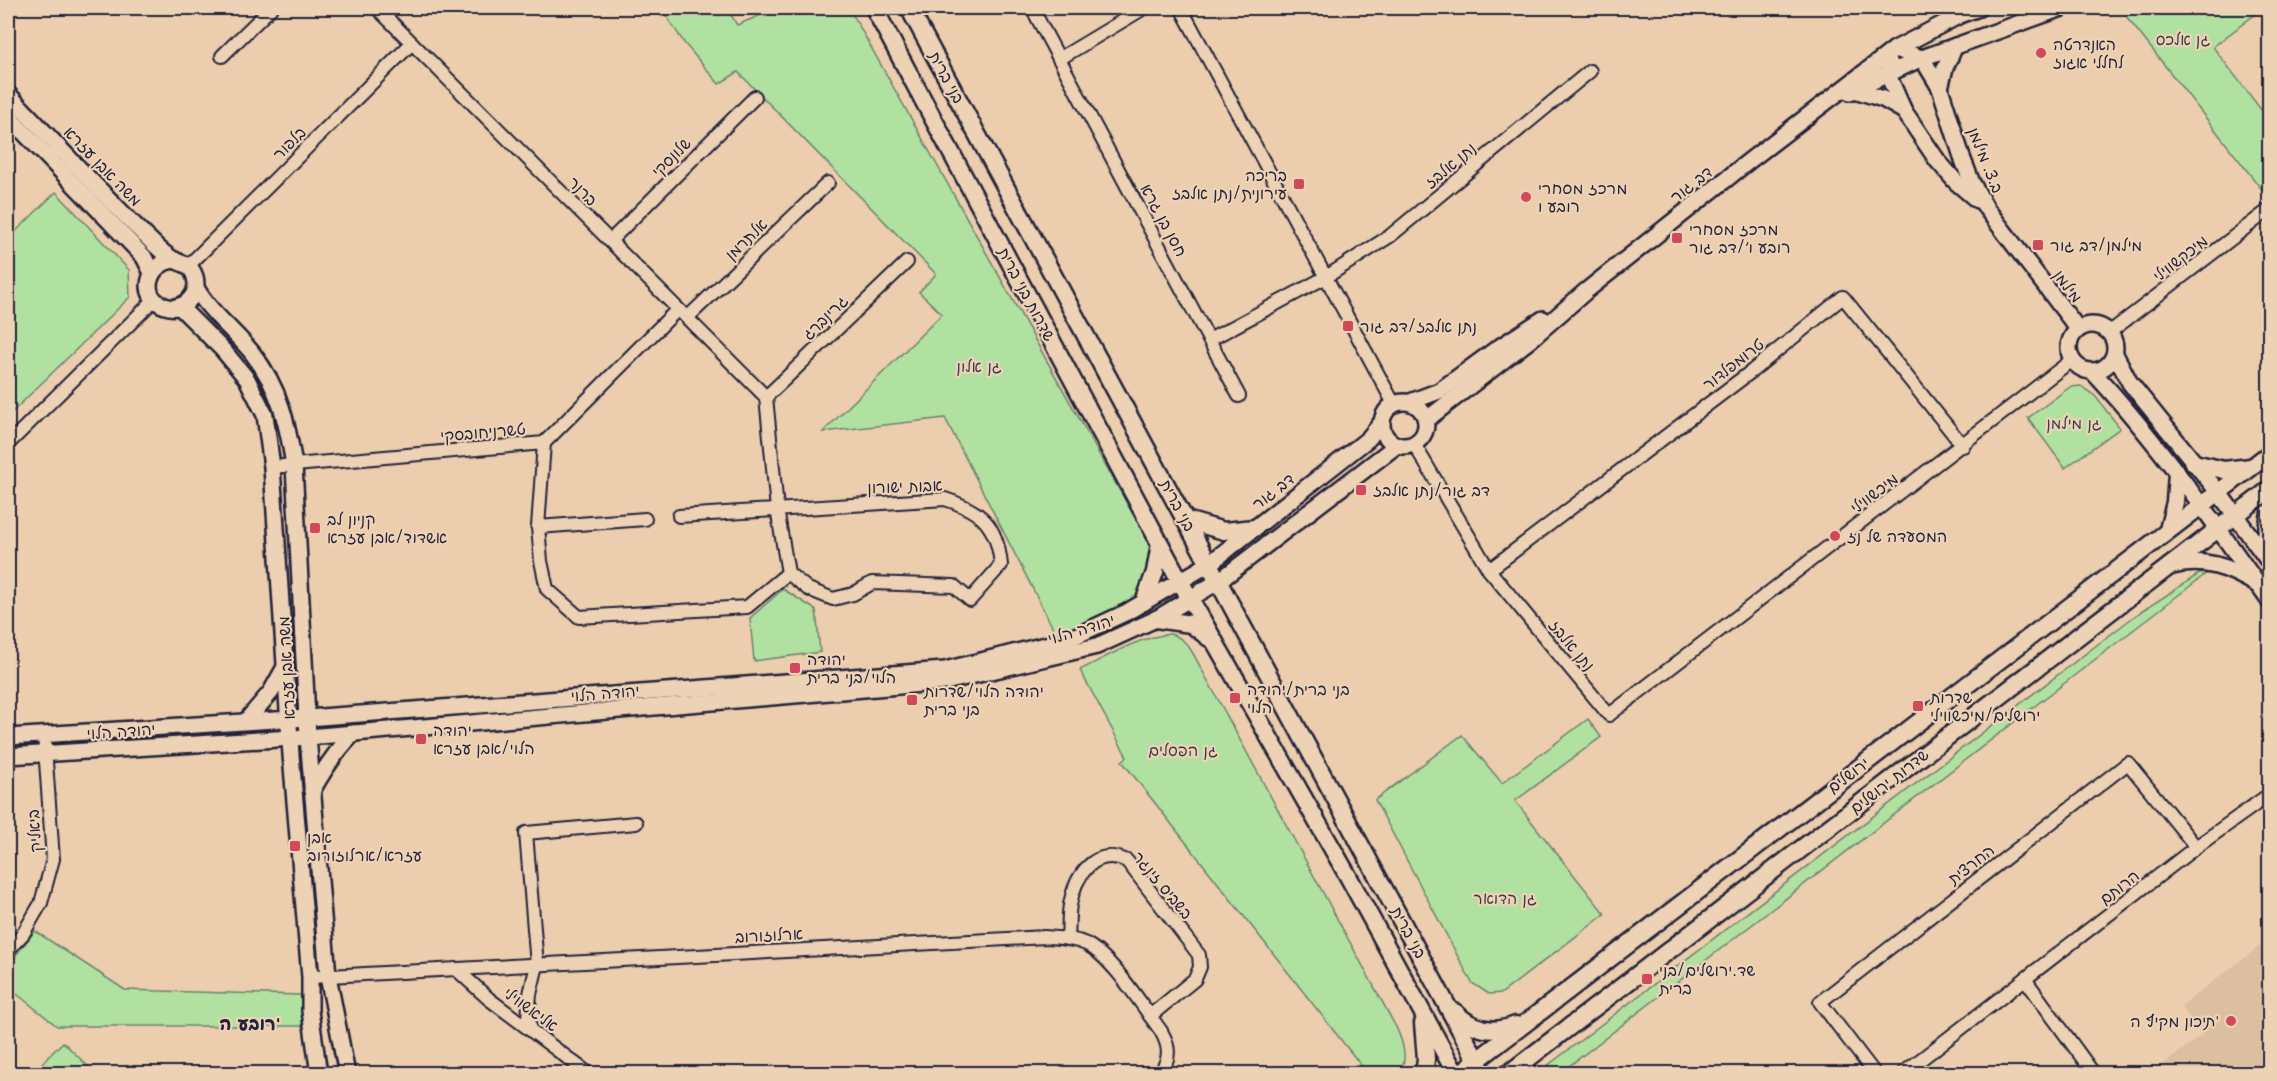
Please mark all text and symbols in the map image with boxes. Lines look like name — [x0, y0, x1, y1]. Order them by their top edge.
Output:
park label: גן אלכס — [2156, 28, 2210, 49]
place label: האנדרטה לחללי אגוז — [2053, 33, 2125, 72]
street label: בני ברית — [925, 46, 970, 106]
marker: האנדרטה לחללי אגוז — [2034, 46, 2048, 60]
street label: משה אבן עזרא — [59, 121, 147, 211]
street label: בלפור — [267, 121, 310, 164]
street label: ב.צ. מילמן — [1963, 124, 2009, 196]
street label: שלונסקי — [646, 132, 695, 181]
street label: נתן אלבז — [1420, 137, 1480, 192]
street label: דב גור — [1665, 161, 1716, 207]
place label: בריכה עירונית/נתן אלבז — [1172, 164, 1287, 203]
street label: ברנר — [564, 171, 603, 210]
marker: בריכה עירונית/נתן אלבז — [1292, 177, 1306, 191]
place label: מרכז מסחרי רובע ו — [1538, 177, 1627, 216]
street label: חסן בן גרא — [1136, 180, 1192, 260]
marker: מרכז מסחרי רובע ו — [1519, 190, 1533, 204]
street label: אלתרמן — [720, 213, 772, 265]
place label: מרכז מסחרי רובע ו׳/דב גור — [1689, 218, 1790, 257]
street label: מיכקשווילי — [2148, 230, 2212, 286]
marker: מרכז מסחרי רובע ו׳/דב גור — [1670, 231, 1684, 245]
place label: מילמן/דב גור — [2050, 234, 2142, 256]
marker: מילמן/דב גור — [2031, 238, 2045, 252]
street label: שדרות בני ברית — [993, 242, 1061, 344]
street label: מילמן — [2048, 265, 2088, 307]
street label: גרינברג — [797, 290, 852, 344]
place label: נתן אלבז/דב גור — [1360, 315, 1477, 336]
marker: נתן אלבז/דב גור — [1341, 319, 1355, 333]
street label: טרומפלדור — [1698, 333, 1768, 394]
park label: גן אלון — [956, 355, 1002, 376]
park label: גן מילמן — [2046, 412, 2102, 434]
street label: טשרניחובסקי — [439, 417, 527, 446]
street label: דב גור — [1247, 468, 1298, 514]
street label: מיכשווילי — [1845, 468, 1902, 517]
street label: אבות ישורון — [867, 474, 943, 498]
street label: בני ברית — [1156, 474, 1201, 534]
place label: דב גור/נתן אלבז — [1373, 479, 1490, 500]
marker: דב גור/נתן אלבז — [1354, 483, 1368, 497]
place label: קניון לב אשדוד/אבן עזרא — [327, 508, 447, 548]
marker: קניון לב אשדוד/אבן עזרא — [308, 521, 322, 535]
place label: המסעדה של נז — [1847, 525, 1947, 546]
marker: המסעדה של נז — [1828, 529, 1842, 543]
street label: יהודה הלוי — [1045, 608, 1117, 649]
street label: נתן אלבז — [1545, 615, 1600, 675]
street label: משה אבן עזרא — [272, 616, 300, 720]
place label: יהודה הלוי/בני ברית — [806, 648, 896, 687]
marker: יהודה הלוי/בני ברית — [788, 661, 802, 675]
place label: בני ברית/יהודה הלוי — [1247, 678, 1350, 717]
street label: יהודה הלוי — [570, 679, 640, 706]
place label: יהודה הלוי/שדרות בני ברית — [923, 680, 1044, 719]
place label: שדרות ירושלים/מיכשווילי — [1929, 686, 2040, 725]
marker: בני ברית/יהודה הלוי — [1228, 691, 1242, 705]
marker: יהודה הלוי/שדרות בני ברית — [905, 693, 919, 707]
marker: שדרות ירושלים/מיכשווילי — [1911, 699, 1925, 713]
street label: יהודה הלוי — [86, 718, 156, 743]
place label: יהודה הלוי/אבן עזרא — [433, 719, 535, 759]
marker: יהודה הלוי/אבן עזרא — [414, 732, 428, 746]
park label: גן הפסלים — [1148, 739, 1218, 760]
street label: שדרות ירושלים — [1845, 743, 1933, 818]
street label: ירושלים — [1823, 752, 1873, 797]
street label: ביאליק — [22, 809, 46, 853]
place label: אבן עזרא/ארלוזורוב — [307, 826, 422, 865]
marker: אבן עזרא/ארלוזורוב — [288, 839, 302, 853]
street label: החרצית — [1942, 839, 1998, 889]
street label: בשביס זינגר — [1129, 846, 1198, 923]
street label: הרותם — [2094, 864, 2143, 909]
park label: גן הדואר — [1473, 887, 1537, 908]
street label: בני ברית — [1387, 901, 1432, 961]
street label: ארלוזורוב — [734, 922, 804, 947]
place label: שד.ירושלים/בני ברית — [1658, 959, 1755, 998]
marker: שד.ירושלים/בני ברית — [1640, 972, 1654, 986]
street label: אליאשווילי — [500, 982, 563, 1035]
place label: תיכון מקיף ה' — [2130, 1010, 2219, 1031]
district label: רובע ה' — [219, 1011, 281, 1035]
marker: תיכון מקיף ה' — [2224, 1014, 2238, 1028]

